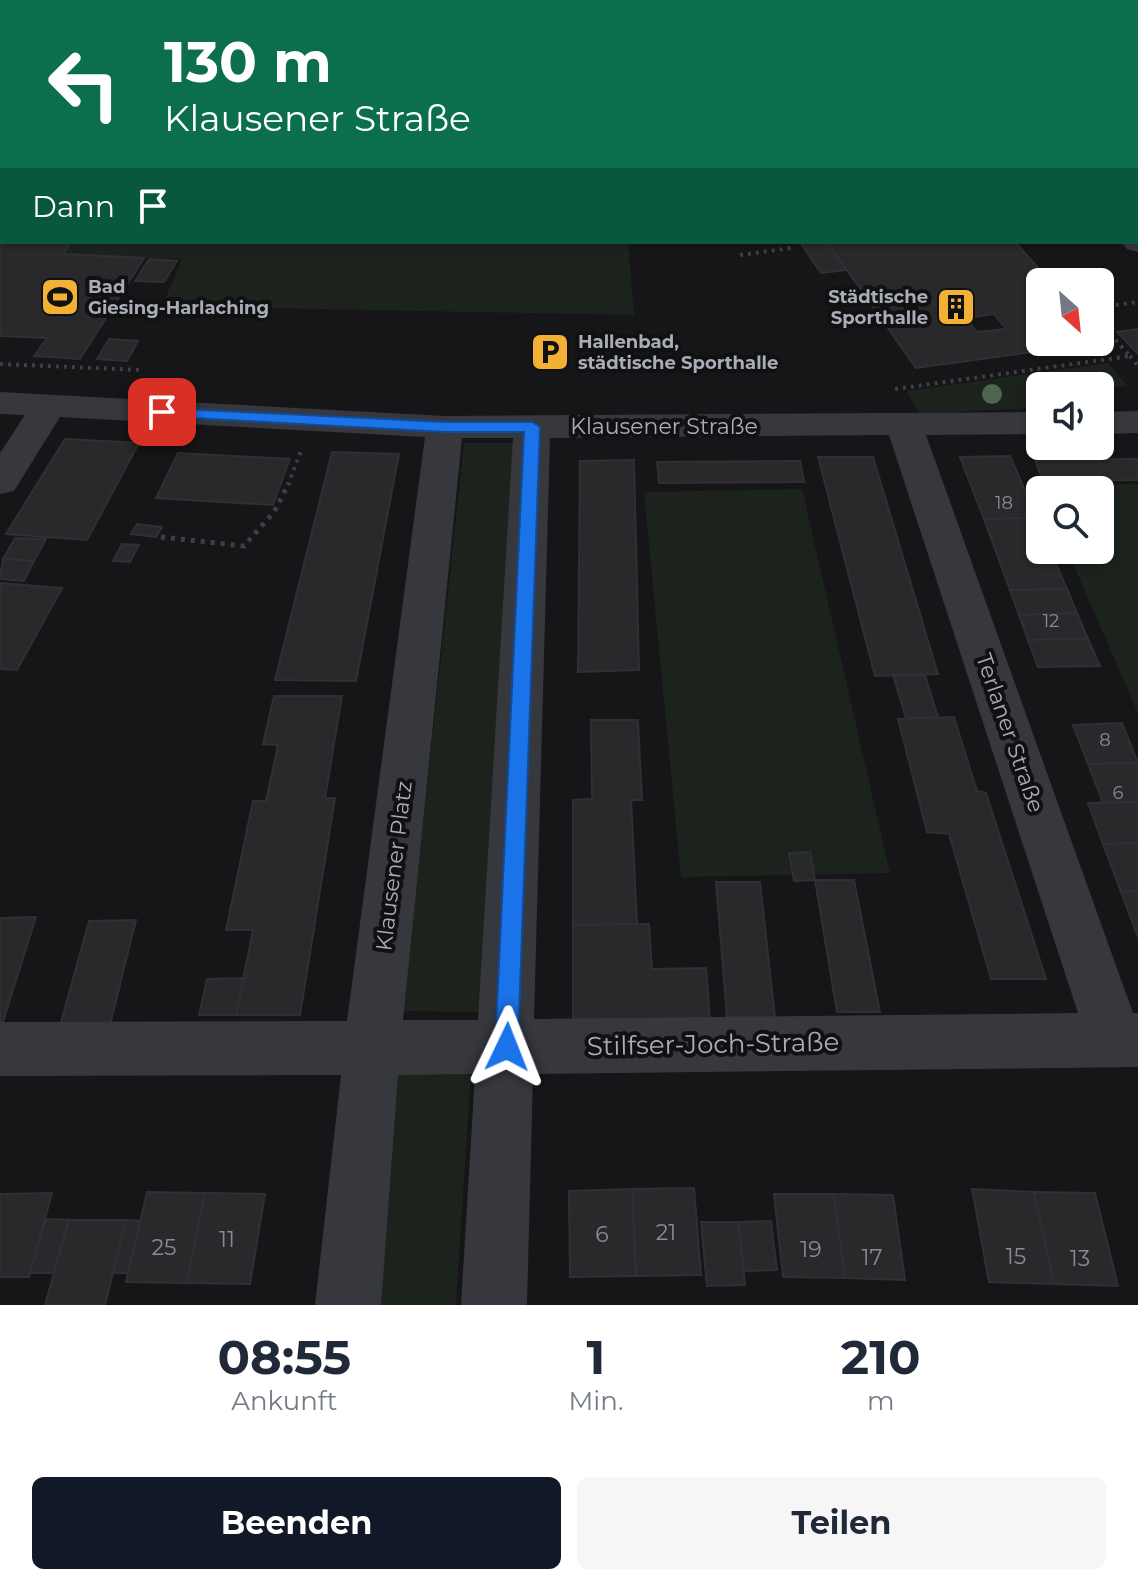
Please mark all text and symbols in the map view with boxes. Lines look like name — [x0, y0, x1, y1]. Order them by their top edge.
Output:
text: 130 m — [164, 28, 332, 96]
icon: left — [32, 32, 136, 136]
text: Klausener Straße — [164, 96, 471, 140]
icon: arrive — [131, 184, 175, 228]
text: Dann — [32, 188, 115, 225]
north arrow — [1026, 268, 1114, 356]
map controls — [1026, 268, 1114, 564]
sports icon: Bad Giesing-Harlaching — [39, 276, 81, 318]
place label: Bad Giesing-Harlaching — [88, 276, 269, 319]
place label: Städtische Sporthalle — [828, 286, 928, 329]
building icon: Städtische Sporthalle — [935, 286, 977, 328]
parking icon: Hallenbad, städtische Sporthalle — [529, 331, 571, 373]
place label: Hallenbad, städtische Sporthalle — [578, 331, 778, 374]
button: sound — [1026, 372, 1114, 460]
pin — [128, 378, 196, 446]
icon: arrive — [140, 390, 184, 434]
street label: Klausener Straße — [570, 413, 758, 440]
button: search — [1026, 476, 1114, 564]
house number: 18 — [995, 492, 1013, 514]
house number: 12 — [1043, 610, 1059, 632]
street label: Terlaner Straße — [970, 650, 1050, 816]
house number: 8 — [1099, 729, 1111, 751]
street label: Klausener Platz — [370, 780, 418, 952]
house number: 6 — [1113, 782, 1124, 804]
position arrow — [465, 1005, 549, 1089]
street label: Stilfser-Joch-Straße — [587, 1026, 839, 1062]
house number: 21 — [656, 1219, 676, 1246]
house number: 6 — [595, 1221, 609, 1248]
house number: 11 — [219, 1226, 235, 1253]
house number: 25 — [152, 1234, 176, 1261]
house number: 19 — [800, 1236, 822, 1263]
house number: 15 — [1006, 1243, 1026, 1270]
house number: 17 — [862, 1244, 882, 1271]
house number: 13 — [1070, 1245, 1090, 1272]
text: 08:55 — [217, 1328, 351, 1386]
text: 1 — [587, 1328, 605, 1386]
text: 210 — [841, 1328, 921, 1386]
text: Ankunft — [231, 1385, 337, 1417]
text: Min. — [569, 1385, 623, 1417]
text: m — [867, 1385, 894, 1417]
button: Beenden — [32, 1477, 561, 1569]
button: Teilen — [577, 1477, 1106, 1569]

